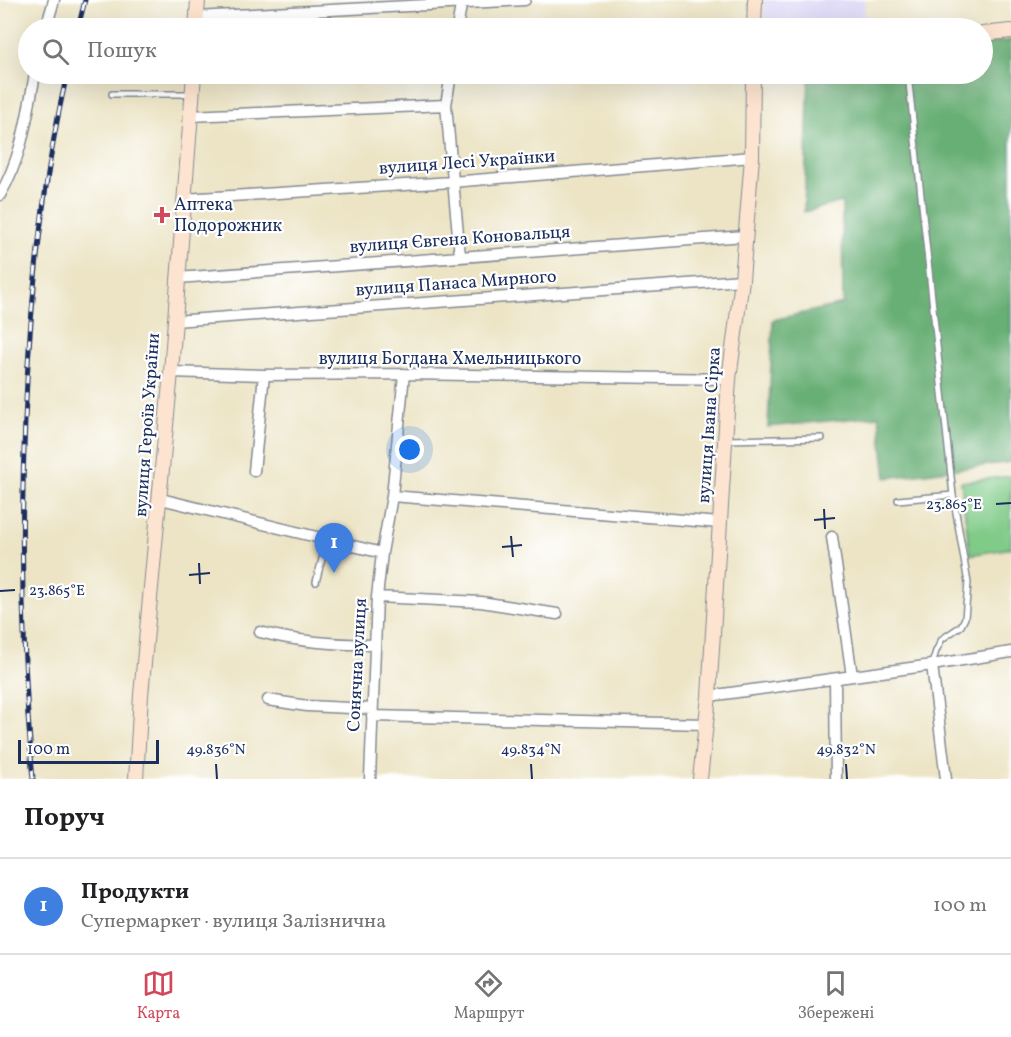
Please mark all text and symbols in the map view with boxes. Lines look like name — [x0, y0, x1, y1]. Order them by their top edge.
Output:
search box — [18, 18, 993, 84]
icon: search — [39, 35, 72, 68]
text: Пошук — [87, 36, 157, 67]
street label: вулиця Лесі Українки — [378, 144, 556, 182]
place label: Аптека Подорожник — [174, 193, 282, 239]
marker: Аптека Подорожник — [155, 208, 169, 222]
street label: вулиця Євгена Коновальця — [349, 220, 571, 260]
street label: вулиця Панаса Мирного — [355, 265, 557, 303]
street label: вулиця Героїв України — [129, 332, 167, 518]
street label: вулиця Івана Сірка — [692, 346, 728, 504]
street label: вулиця Богдана Хмельницького — [319, 347, 581, 372]
your location — [395, 435, 424, 464]
text: 23.865°E — [926, 495, 982, 516]
pin: 1 — [314, 524, 354, 573]
text: 23.865°E — [29, 581, 85, 602]
street label: Сонячна вулиця — [342, 598, 374, 732]
scale bar — [18, 737, 159, 764]
text: 100 m — [27, 739, 70, 761]
text: 49.836°N — [186, 740, 246, 761]
text: 49.834°N — [501, 740, 561, 761]
text: 49.832°N — [816, 740, 876, 761]
text: Поруч — [24, 800, 105, 836]
text: Продукти — [81, 877, 189, 908]
text: 1 — [39, 892, 48, 920]
text: 100 m — [933, 892, 987, 920]
text: Супермаркет · вулиця Залізнична — [81, 908, 386, 936]
tab: Карта — [137, 967, 180, 1025]
tab: Маршрут — [454, 967, 524, 1025]
tab: Збережені — [798, 967, 874, 1025]

